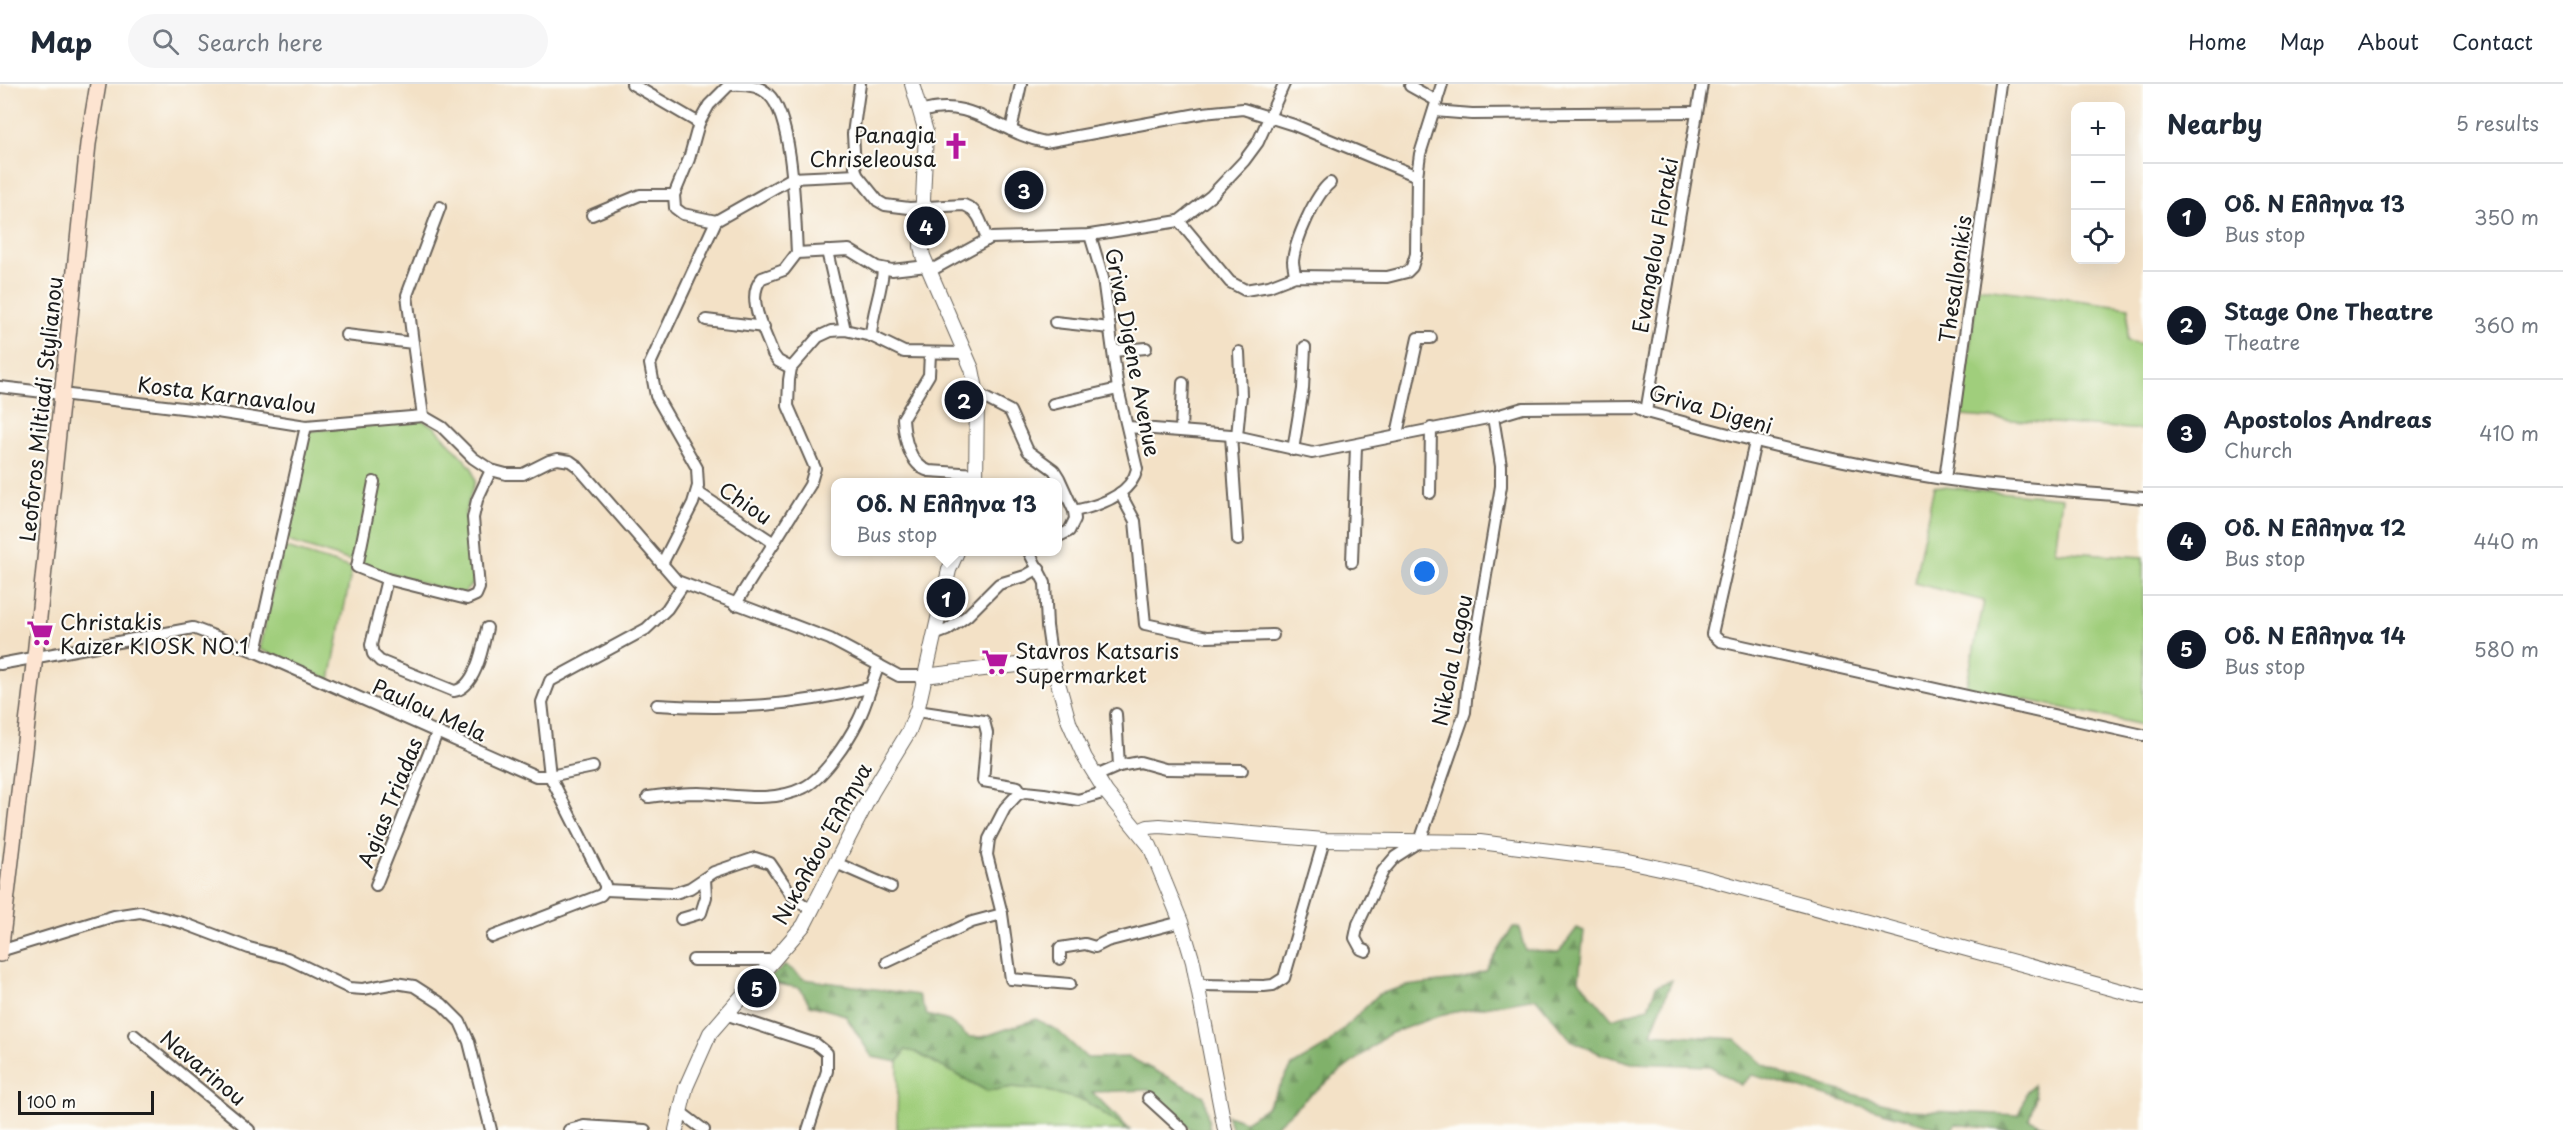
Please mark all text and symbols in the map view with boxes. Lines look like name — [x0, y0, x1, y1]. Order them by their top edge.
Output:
search box — [128, 14, 548, 68]
text: Map — [30, 20, 92, 63]
icon: search — [149, 25, 182, 58]
text: Search here — [197, 25, 323, 58]
text: Home — [2188, 25, 2247, 57]
text: Map — [2280, 25, 2325, 57]
text: About — [2358, 25, 2419, 57]
text: Contact — [2452, 25, 2533, 57]
map controls — [2071, 102, 2125, 264]
button: + — [2071, 102, 2125, 156]
text: Nearby — [2167, 104, 2262, 143]
text: 5 results — [2456, 108, 2539, 138]
place label: Panagia Chriseleousa — [809, 118, 936, 174]
church icon: Panagia Chriseleousa — [941, 131, 971, 161]
street label: Evangelou Floraki — [1623, 155, 1685, 335]
button: − — [2071, 156, 2125, 210]
pin: 3 — [1004, 168, 1044, 212]
text: Οδ. Ν Ελληνα 13 — [2224, 186, 2405, 219]
text: 1 — [2182, 202, 2191, 232]
text: 350 m — [2474, 202, 2539, 232]
pin: 4 — [906, 204, 946, 248]
button: locate — [2071, 210, 2125, 264]
street label: Thesallonikis — [1929, 213, 1979, 345]
text: Bus stop — [2224, 219, 2305, 249]
street label: Griva Digene Avenue — [1098, 245, 1170, 459]
street label: Leoforos Miltiadi Stylianou — [10, 275, 70, 543]
text: Stage One Theatre — [2224, 294, 2433, 327]
text: 2 — [2179, 310, 2194, 340]
text: 360 m — [2473, 310, 2539, 340]
text: Theatre — [2224, 327, 2300, 357]
street label: Kosta Karnavalou — [136, 367, 318, 421]
street label: Griva Digeni — [1645, 375, 1777, 441]
pin: 2 — [944, 378, 984, 422]
text: Apostolos Andreas — [2224, 402, 2432, 435]
text: 3 — [2180, 418, 2193, 448]
text: 410 m — [2479, 418, 2539, 448]
text: Church — [2224, 435, 2293, 465]
street label: Chiou — [713, 472, 779, 532]
popup — [831, 478, 1062, 556]
text: Οδ. Ν Ελληνα 13 — [856, 486, 1037, 519]
text: Οδ. Ν Ελληνα 12 — [2224, 510, 2406, 543]
text: Bus stop — [856, 519, 937, 549]
text: 4 — [2180, 526, 2193, 556]
text: 440 m — [2474, 526, 2539, 556]
text: Bus stop — [2224, 543, 2305, 573]
your location — [1410, 557, 1439, 586]
pin: 1 — [926, 576, 966, 620]
street label: Nikola Lagou — [1423, 591, 1479, 729]
place label: Christakis Kaizer KIOSK NO.1 — [60, 605, 249, 661]
supermarket icon: Christakis Kaizer KIOSK NO.1 — [25, 618, 55, 648]
text: Οδ. Ν Ελληνα 14 — [2224, 618, 2406, 651]
place label: Stavros Katsaris Supermarket — [1015, 634, 1179, 690]
text: 5 — [2180, 634, 2193, 664]
text: 580 m — [2474, 634, 2539, 664]
supermarket icon: Stavros Katsaris Supermarket — [980, 647, 1010, 677]
text: Bus stop — [2224, 651, 2305, 681]
street label: Paulou Mela — [368, 669, 492, 749]
street label: Agias Triadas — [348, 732, 430, 872]
street label: Νικολάου Έλληνα — [763, 756, 879, 930]
pin: 5 — [738, 966, 777, 1010]
street label: Navarinou — [154, 1021, 254, 1113]
scale bar — [18, 1088, 154, 1116]
text: 100 m — [27, 1089, 76, 1113]

